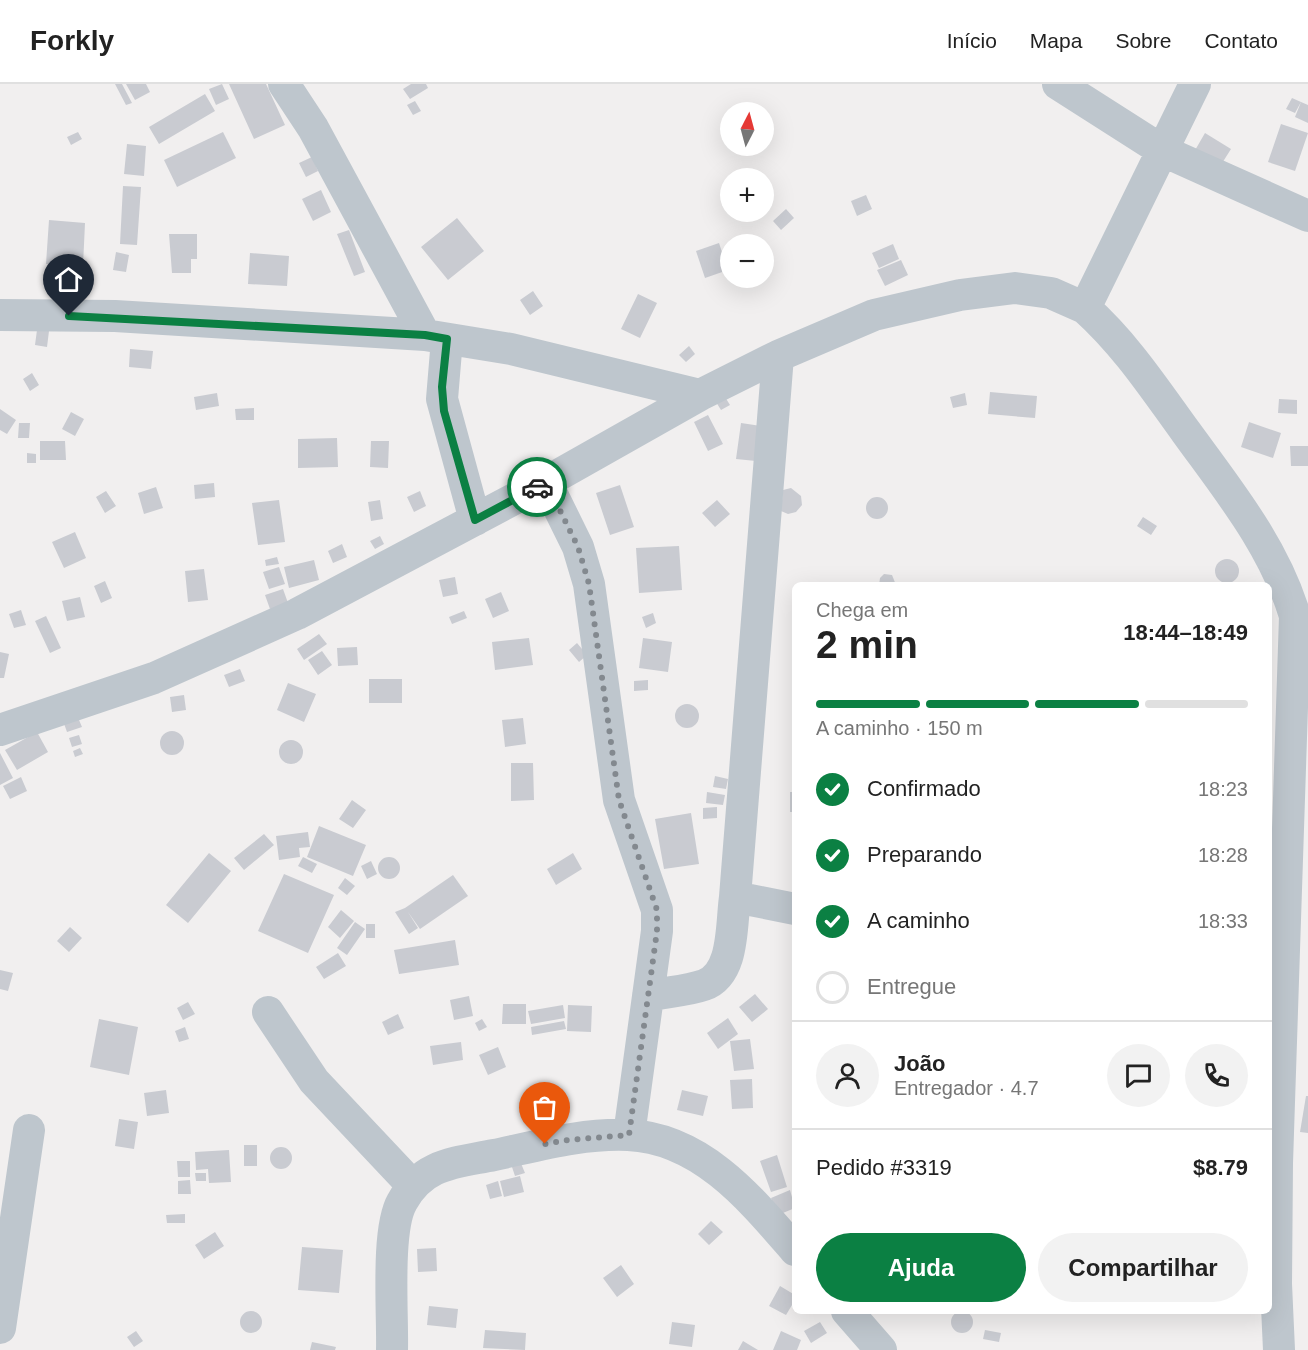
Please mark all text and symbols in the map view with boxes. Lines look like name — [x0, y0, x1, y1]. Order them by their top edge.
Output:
text: Forkly — [30, 25, 114, 56]
text: Início — [947, 29, 997, 52]
text: Mapa — [1030, 29, 1082, 52]
text: Sobre — [1115, 29, 1171, 52]
text: Contato — [1204, 29, 1278, 52]
north arrow — [720, 102, 774, 156]
map controls — [720, 102, 774, 288]
button: + — [720, 168, 774, 222]
button: − — [720, 234, 774, 288]
pin — [43, 254, 94, 316]
icon: home — [52, 263, 85, 296]
courier — [507, 457, 567, 517]
icon: car — [521, 471, 554, 504]
text: Chega em — [816, 599, 908, 621]
text: 18:44–18:49 — [1123, 620, 1248, 645]
text: 2 min — [816, 623, 918, 666]
text: A caminho · 150 m — [816, 717, 983, 739]
icon: check — [816, 773, 849, 806]
text: Confirmado — [867, 776, 981, 801]
text: 18:23 — [1198, 778, 1248, 800]
icon: check — [816, 839, 849, 872]
text: Preparando — [867, 842, 982, 867]
text: 18:28 — [1198, 844, 1248, 866]
icon: check — [816, 905, 849, 938]
text: A caminho — [867, 908, 970, 933]
text: 18:33 — [1198, 910, 1248, 932]
text: Entregue — [867, 974, 956, 999]
button: person — [816, 1044, 879, 1107]
button: chat — [1107, 1044, 1170, 1107]
button: phone — [1185, 1044, 1248, 1107]
text: João — [894, 1051, 945, 1076]
text: Entregador · 4.7 — [894, 1077, 1039, 1099]
pin — [519, 1082, 570, 1144]
icon: bag — [528, 1091, 561, 1124]
text: Pedido #3319 — [816, 1155, 952, 1180]
text: $8.79 — [1193, 1155, 1248, 1180]
button: Ajuda — [816, 1233, 1026, 1302]
button: Compartilhar — [1038, 1233, 1248, 1302]

